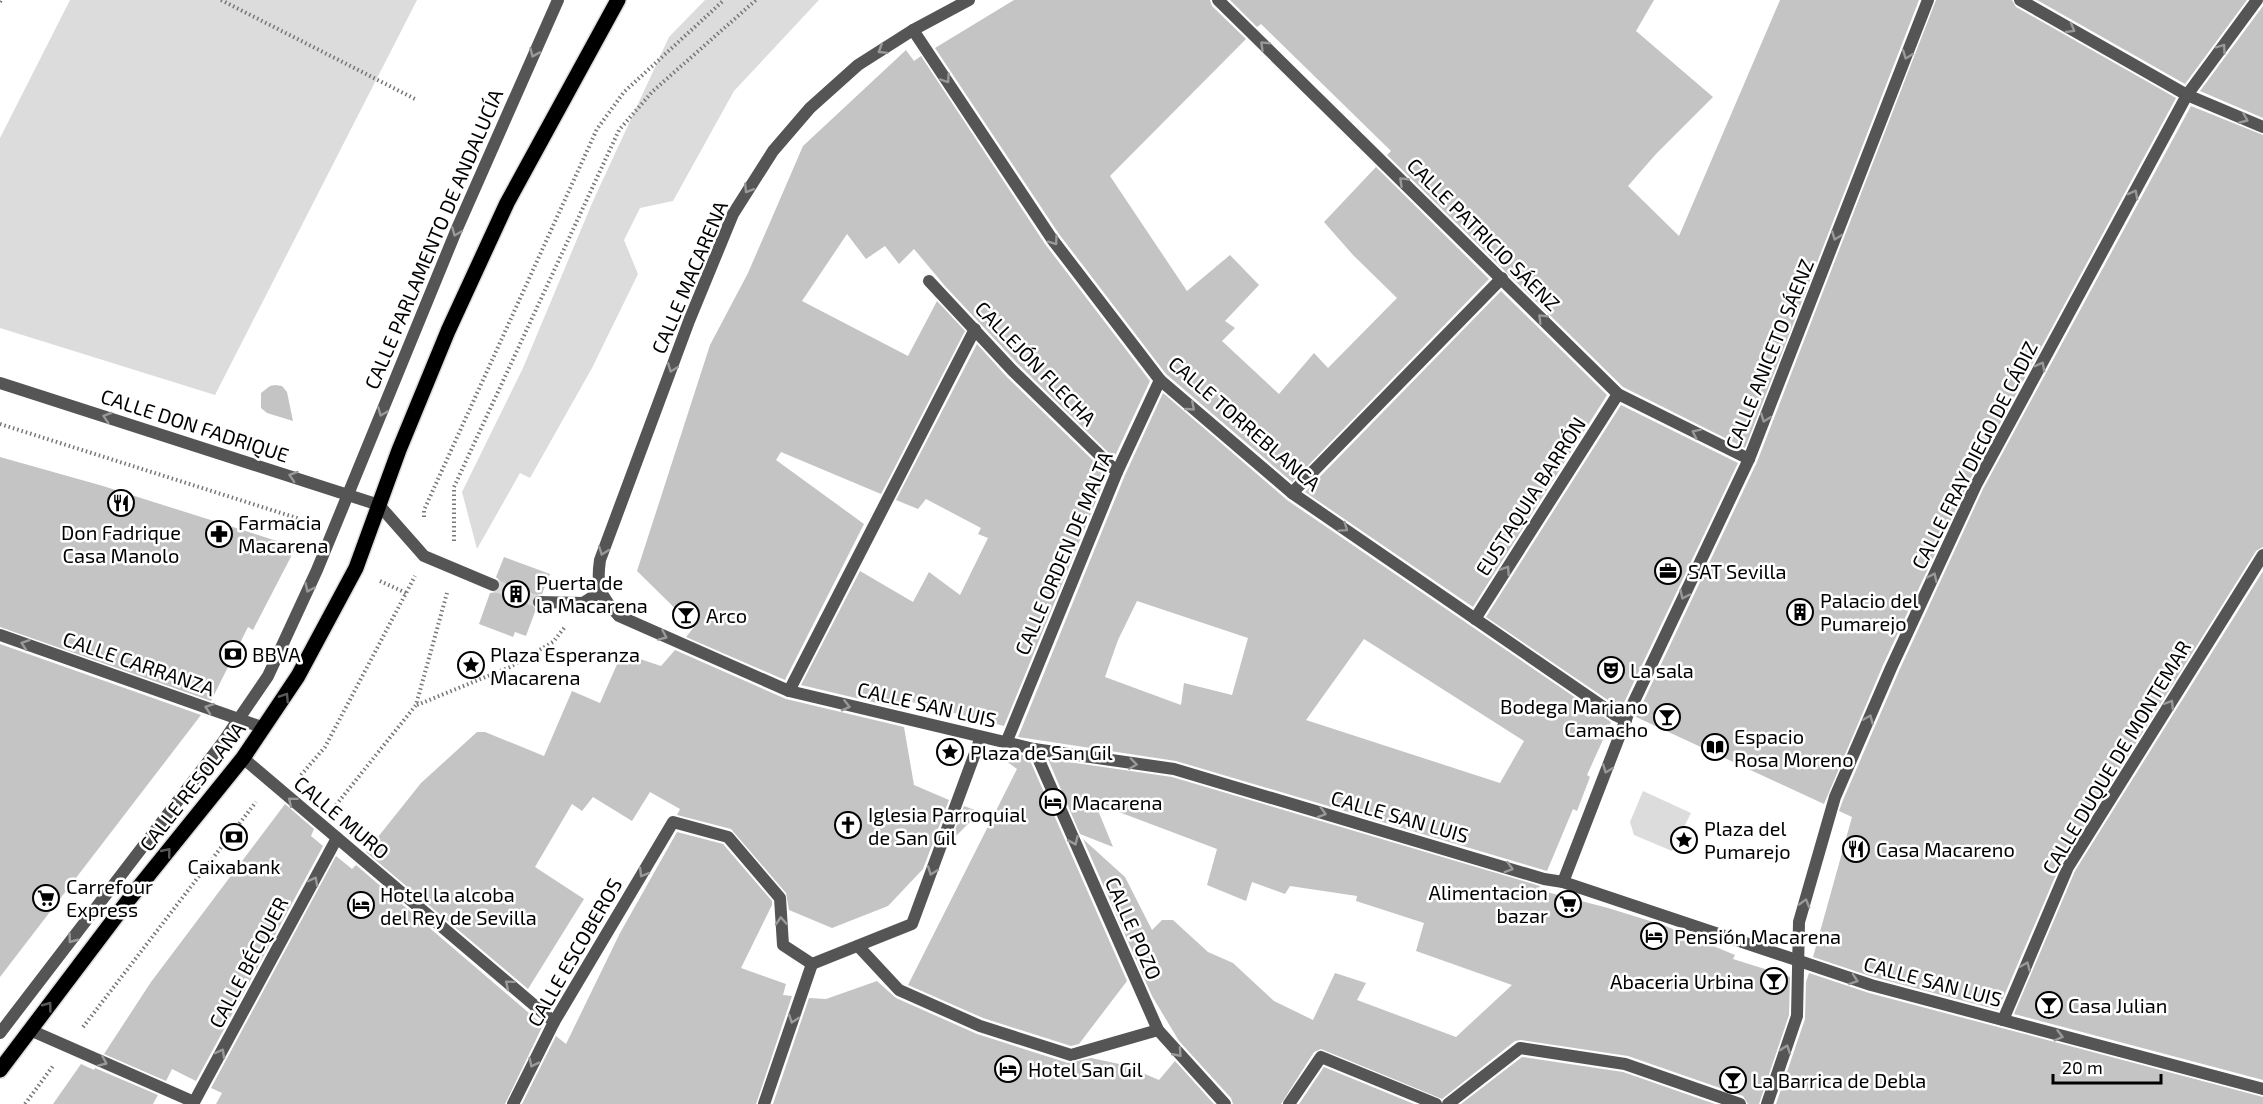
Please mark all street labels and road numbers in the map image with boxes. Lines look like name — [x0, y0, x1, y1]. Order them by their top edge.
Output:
street label: CALLE PARLAMENTO DE ANDALUCÍA — [359, 85, 507, 393]
street label: CALLE PATRICIO SÁENZ — [1403, 153, 1565, 315]
street label: CALLE MACARENA — [646, 196, 732, 357]
street label: CALLE ANICETO SÁENZ — [1720, 255, 1818, 453]
street label: CALLEJÓN FLECHA — [971, 296, 1102, 431]
street label: CALLE FRAY DIEGO DE CÁDIZ — [1906, 337, 2042, 573]
street label: CALLE TORREBLANCA — [1164, 351, 1326, 496]
street label: CALLE DON FADRIQUE — [98, 383, 292, 467]
street label: EUSTAQUIA BARRÓN — [1470, 412, 1590, 580]
street label: CALLE ORDEN DE MALTA — [1009, 447, 1117, 658]
street label: CALLE CARRANZA — [60, 626, 219, 700]
street label: CALLE DUQUE DE MONTEMAR — [2037, 636, 2195, 878]
street label: CALLE SAN LUIS — [855, 676, 999, 732]
street label: CALLE RESOLANA — [134, 716, 250, 855]
street label: CALLE MURO — [290, 770, 394, 864]
street label: CALLE SAN LUIS — [1328, 785, 1472, 847]
street label: CALLE ESCOBEROS — [522, 873, 626, 1031]
street label: CALLE POZO — [1101, 873, 1167, 983]
street label: CALLE BÉCQUER — [203, 892, 293, 1032]
street label: CALLE SAN LUIS — [1861, 951, 2005, 1011]

